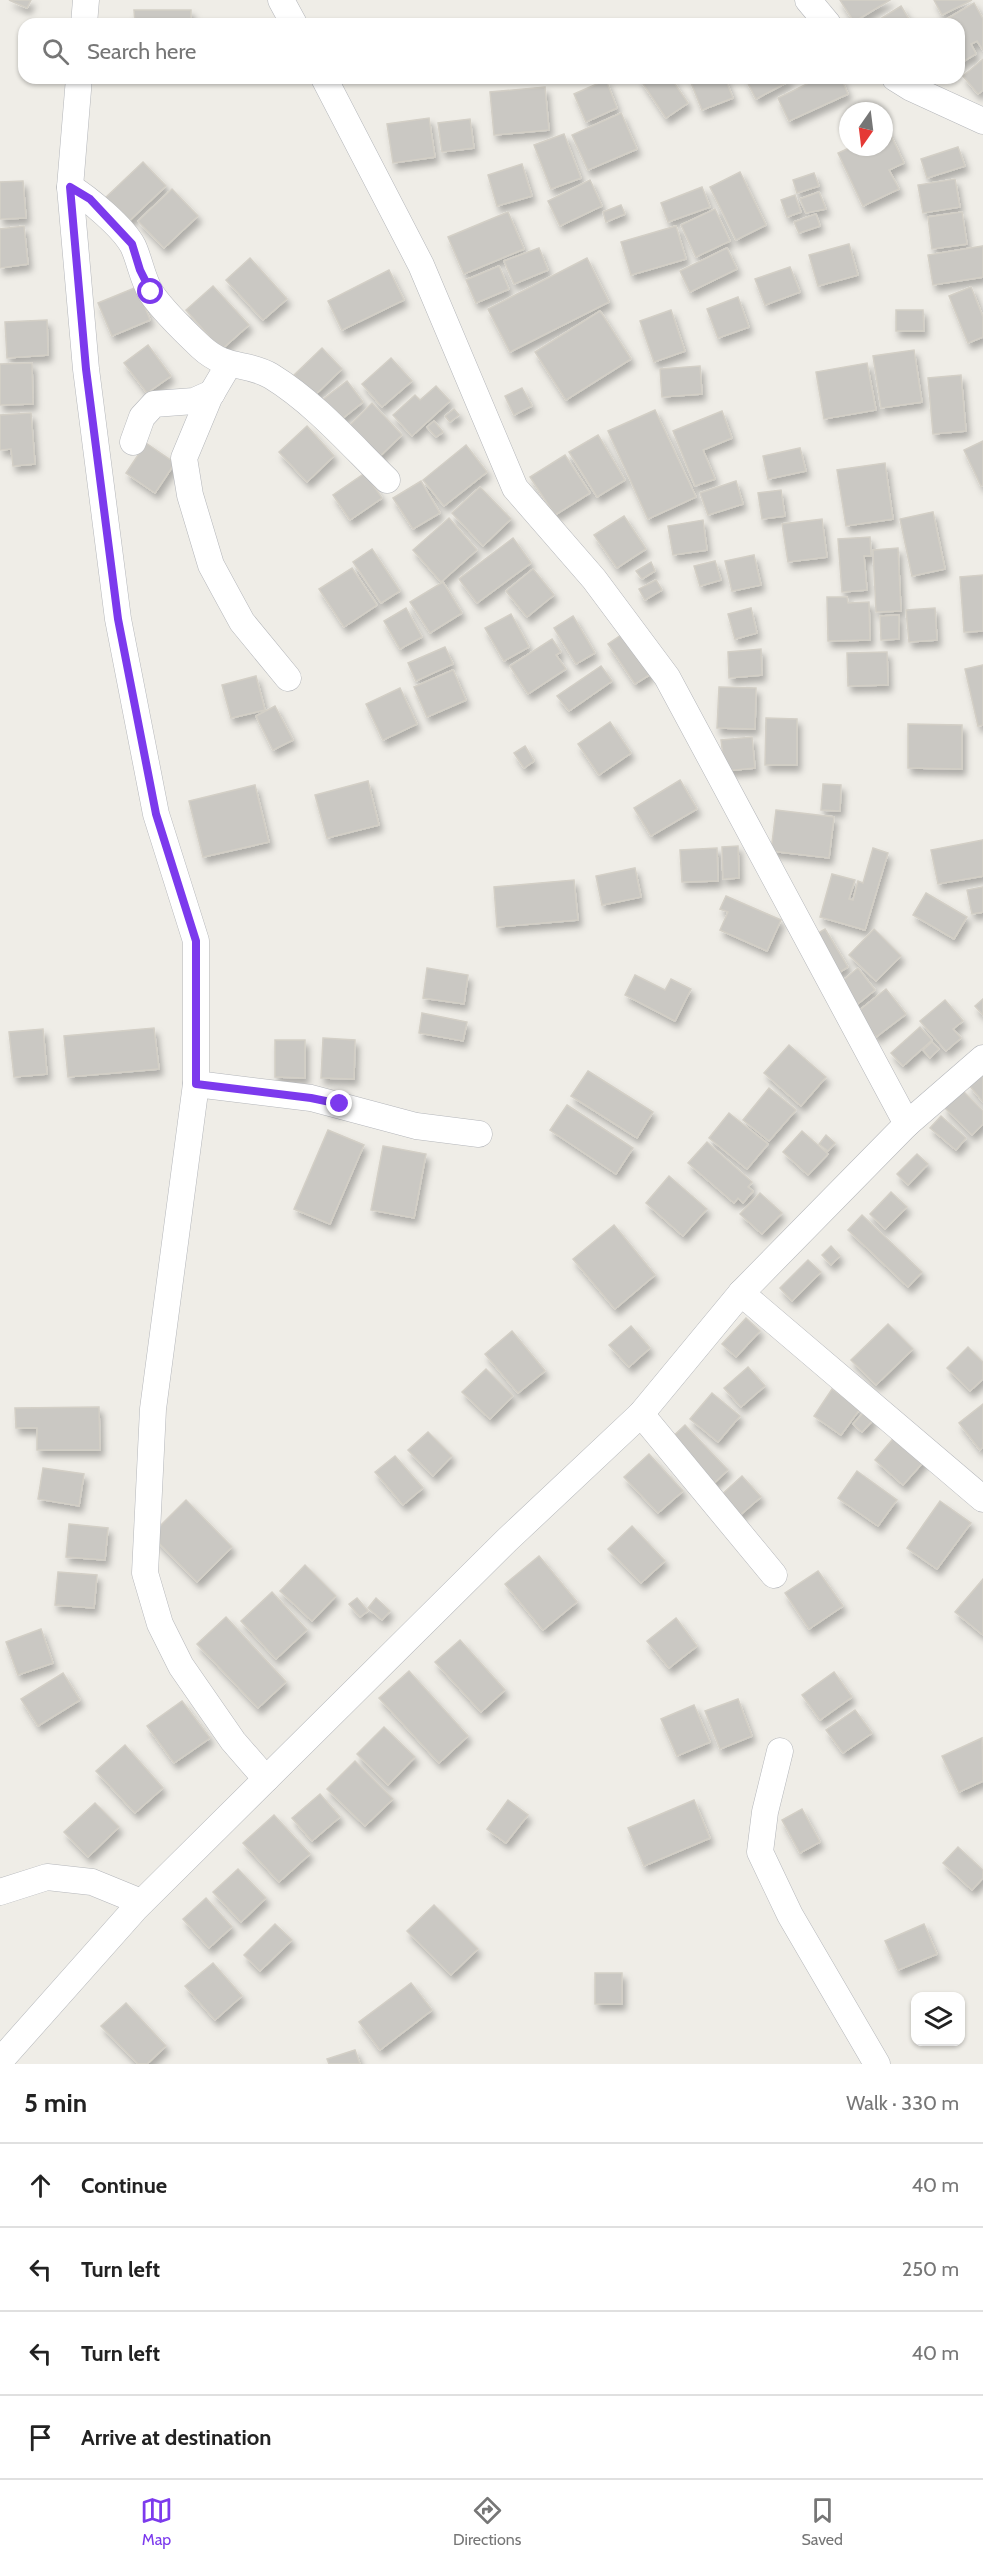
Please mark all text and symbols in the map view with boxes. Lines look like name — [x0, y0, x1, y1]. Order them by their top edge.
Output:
search box — [18, 18, 965, 84]
icon: search — [39, 35, 72, 68]
text: Search here — [87, 38, 196, 65]
north arrow — [839, 102, 893, 156]
route start — [137, 278, 163, 304]
route end — [326, 1090, 352, 1116]
map controls — [911, 1992, 965, 2046]
button: layers — [911, 1992, 965, 2046]
text: 5 min — [24, 2087, 87, 2119]
text: Walk · 330 m — [846, 2091, 959, 2115]
icon: ahead — [24, 2169, 57, 2202]
text: Continue — [81, 2172, 167, 2199]
text: 40 m — [911, 2173, 959, 2197]
icon: left — [24, 2253, 57, 2286]
text: Turn left — [81, 2256, 160, 2283]
text: 250 m — [902, 2257, 959, 2281]
icon: left — [24, 2337, 57, 2370]
text: Turn left — [81, 2340, 160, 2367]
text: 40 m — [911, 2341, 959, 2365]
icon: arrive — [24, 2421, 57, 2454]
text: Arrive at destination — [81, 2424, 271, 2451]
tab: Map — [140, 2494, 173, 2549]
tab: Directions — [453, 2494, 521, 2549]
tab: Saved — [801, 2494, 843, 2549]

